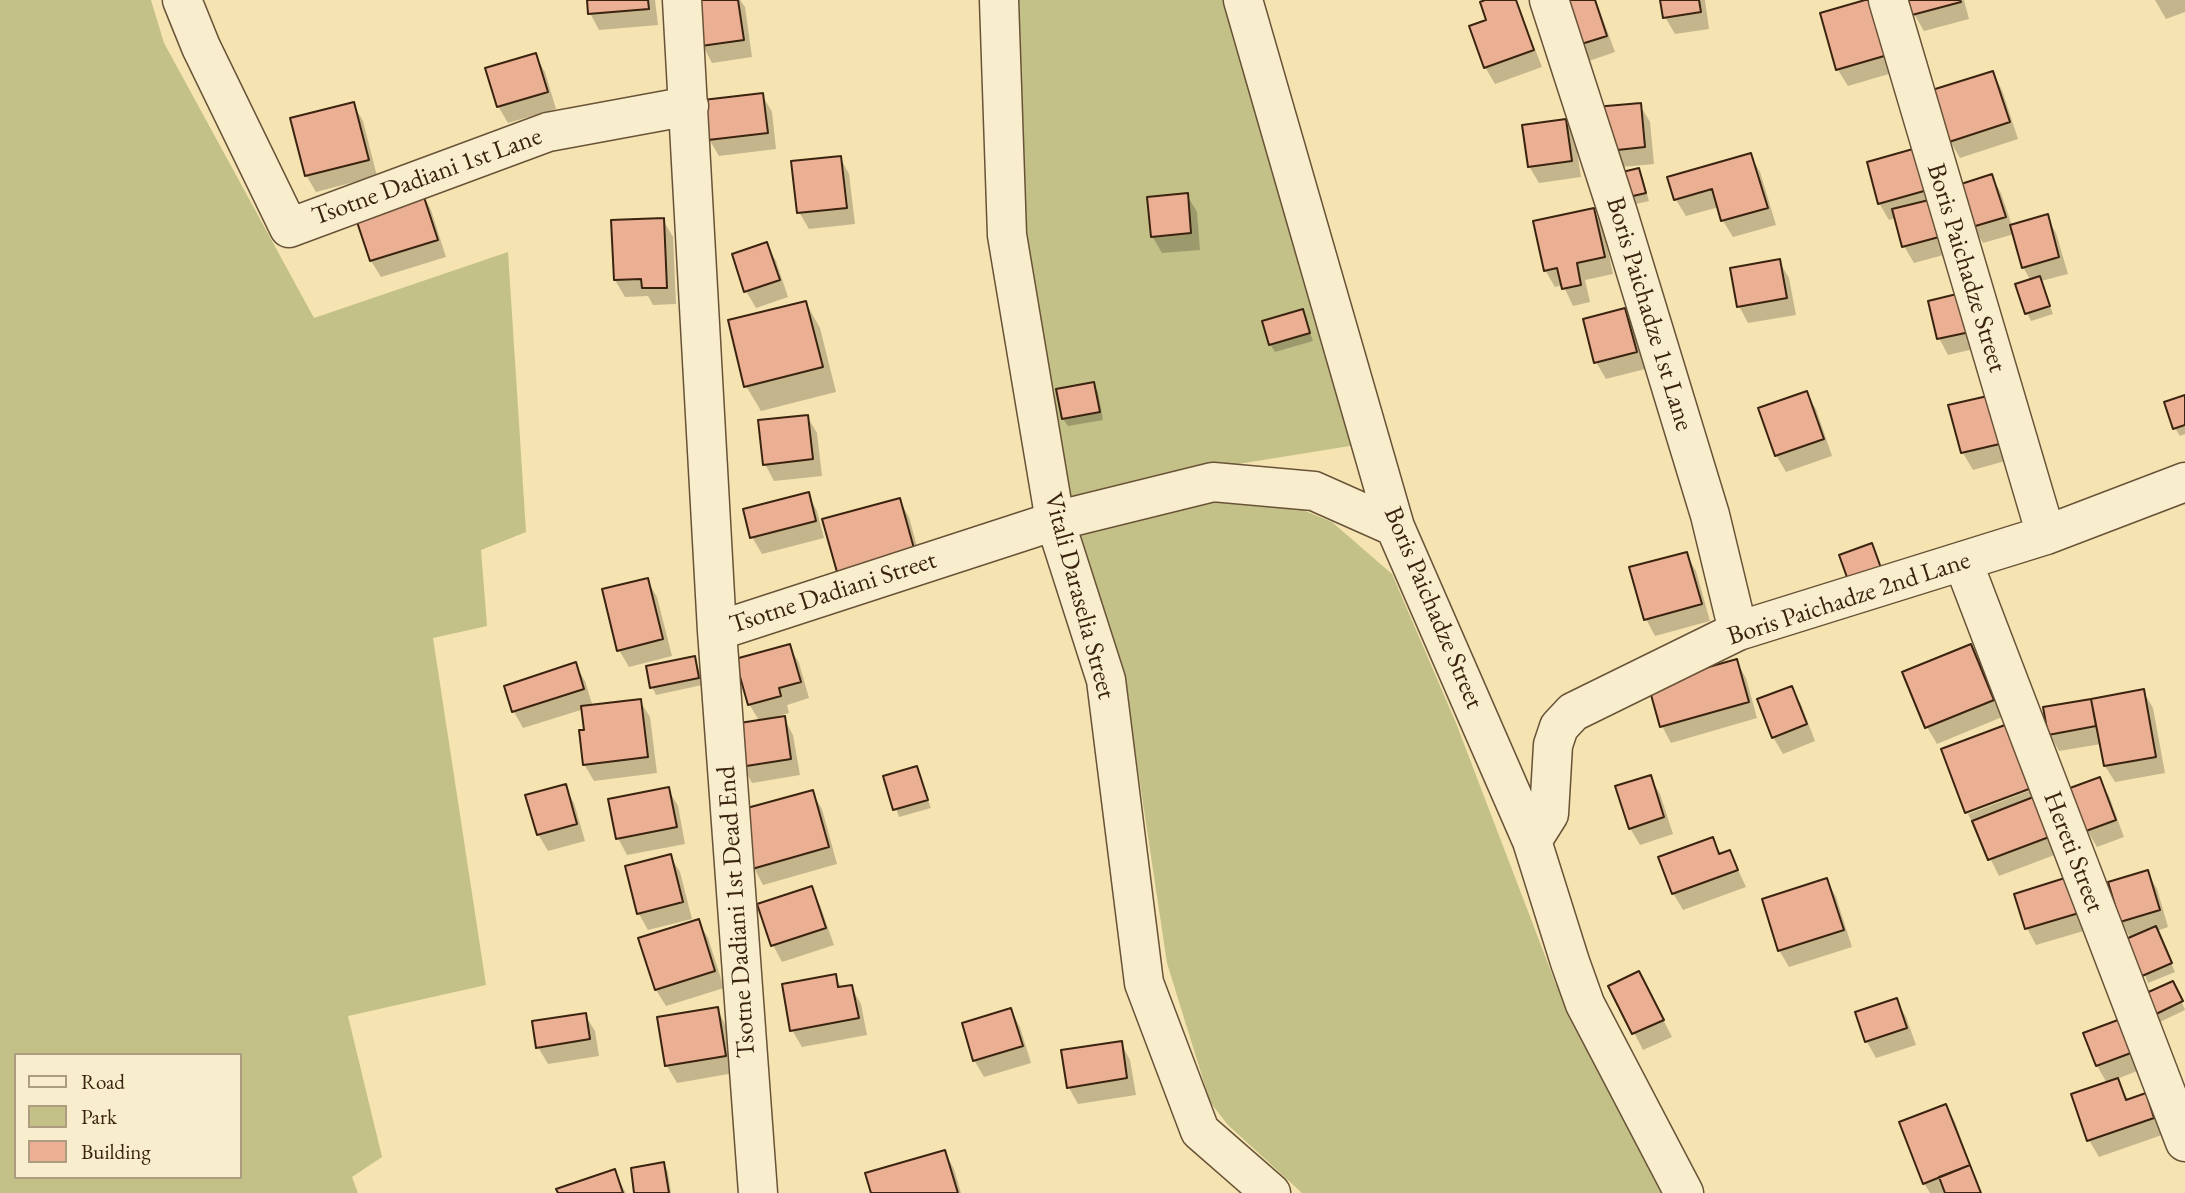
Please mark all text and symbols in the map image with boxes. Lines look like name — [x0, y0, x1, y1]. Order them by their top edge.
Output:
street label: Tsotne Dadiani 1st Lane — [308, 121, 546, 233]
street label: Boris Paichadze Street — [1919, 160, 2013, 376]
street label: Boris Paichadze 1st Lane — [1599, 193, 1699, 435]
street label: Vitali Daraselia Street — [1036, 489, 1122, 703]
street label: Boris Paichadze Street — [1376, 502, 1490, 714]
street label: Tsotne Dadiani Street — [726, 545, 940, 641]
street label: Boris Paichadze 2nd Lane — [1724, 545, 1974, 653]
street label: Tsotne Dadiani 1st Dead End — [711, 765, 763, 1059]
street label: Hereti Street — [2036, 787, 2110, 917]
legend — [14, 1053, 242, 1179]
text: Road — [81, 1068, 125, 1095]
text: Park — [81, 1103, 117, 1130]
text: Building — [81, 1138, 151, 1165]

